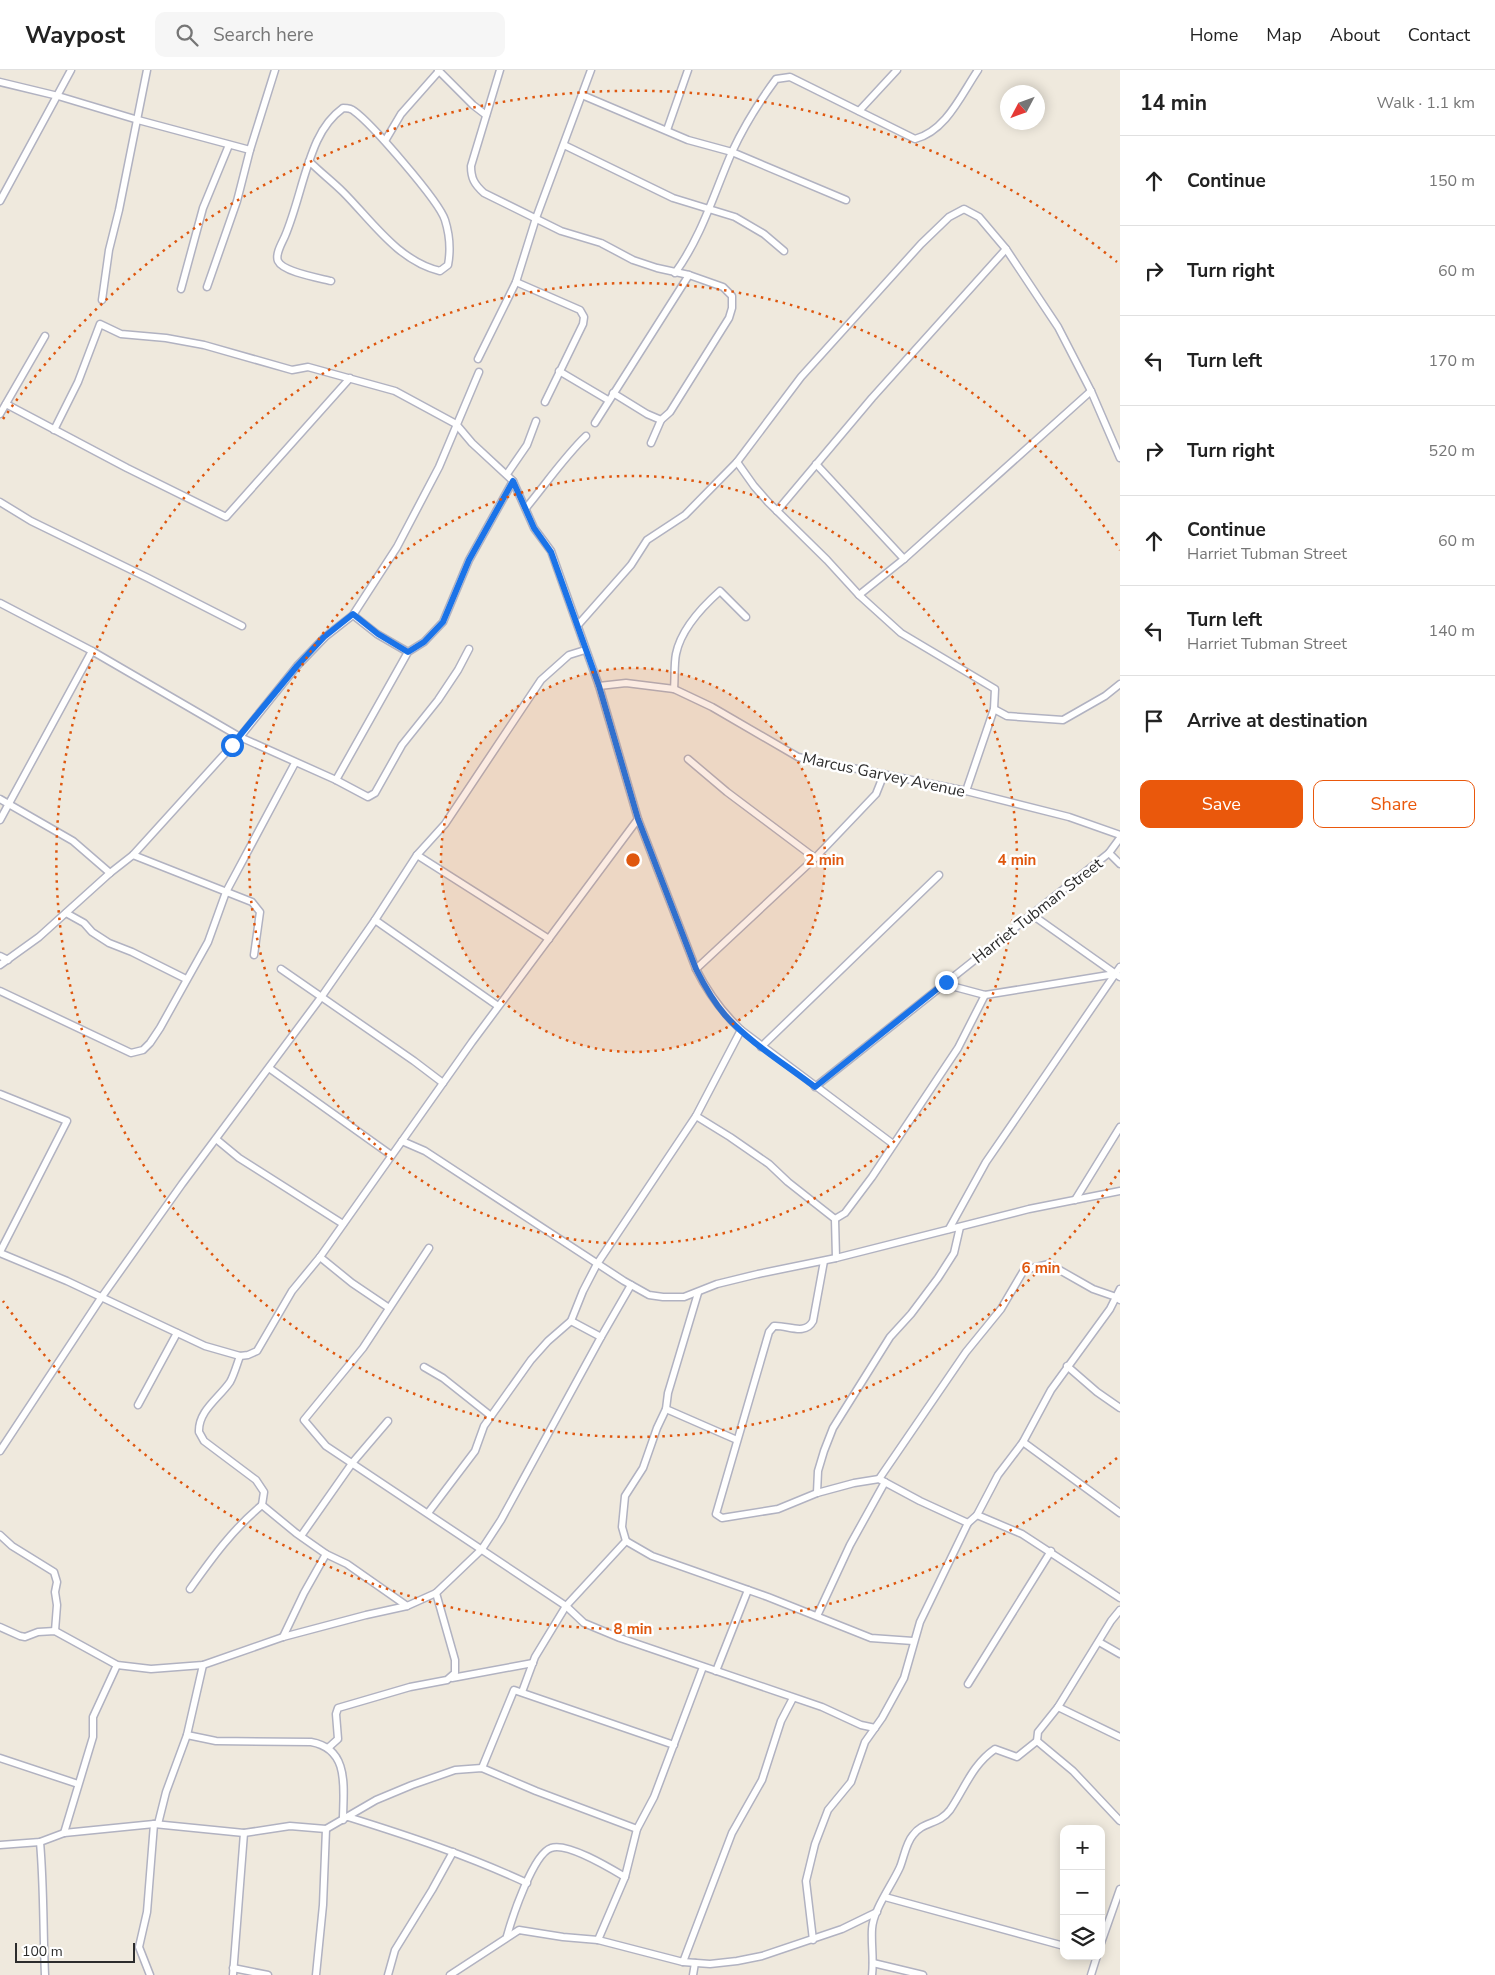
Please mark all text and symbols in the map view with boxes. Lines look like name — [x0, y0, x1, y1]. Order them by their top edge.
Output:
search box — [155, 12, 505, 57]
text: Waypost — [25, 19, 125, 51]
icon: search — [173, 21, 201, 49]
text: Search here — [213, 22, 314, 48]
text: Home — [1190, 23, 1238, 47]
text: Map — [1266, 23, 1302, 47]
text: About — [1330, 23, 1380, 47]
text: Contact — [1408, 23, 1470, 47]
north arrow — [1000, 85, 1045, 130]
text: 14 min — [1140, 89, 1207, 117]
text: Walk · 1.1 km — [1377, 92, 1475, 114]
icon: ahead — [1140, 167, 1168, 195]
text: Continue — [1187, 168, 1266, 194]
text: 150 m — [1428, 170, 1475, 192]
icon: right — [1140, 257, 1168, 285]
text: Turn right — [1187, 258, 1274, 284]
text: 60 m — [1438, 260, 1475, 282]
icon: left — [1140, 347, 1168, 375]
text: Turn left — [1187, 348, 1262, 374]
text: 170 m — [1428, 350, 1475, 372]
icon: right — [1140, 437, 1168, 465]
text: Turn right — [1187, 438, 1274, 464]
text: 520 m — [1428, 440, 1475, 462]
text: Continue — [1187, 517, 1266, 543]
icon: ahead — [1140, 527, 1168, 555]
text: 60 m — [1438, 530, 1475, 552]
text: Harriet Tubman Street — [1187, 543, 1347, 565]
text: Turn left — [1187, 607, 1262, 633]
icon: left — [1140, 617, 1168, 645]
text: 140 m — [1428, 620, 1475, 642]
text: Harriet Tubman Street — [1187, 633, 1347, 655]
icon: arrive — [1140, 707, 1168, 735]
text: Arrive at destination — [1187, 708, 1368, 734]
route start — [221, 734, 244, 757]
street label: Marcus Garvey Avenue — [801, 747, 967, 803]
button: Save — [1140, 780, 1303, 828]
button: Share — [1313, 780, 1475, 828]
text: 2 min — [806, 850, 844, 870]
text: 4 min — [998, 850, 1036, 870]
centre of rings — [624, 851, 642, 869]
street label: Harriet Tubman Street — [968, 853, 1108, 969]
route end — [935, 971, 958, 994]
text: 6 min — [1022, 1258, 1060, 1278]
text: 8 min — [614, 1619, 652, 1639]
map controls — [1060, 1825, 1105, 1960]
button: + — [1060, 1825, 1105, 1870]
button: − — [1060, 1870, 1105, 1915]
button: layers — [1060, 1915, 1105, 1960]
scale bar — [15, 1940, 135, 1963]
text: 100 m — [22, 1942, 63, 1961]

